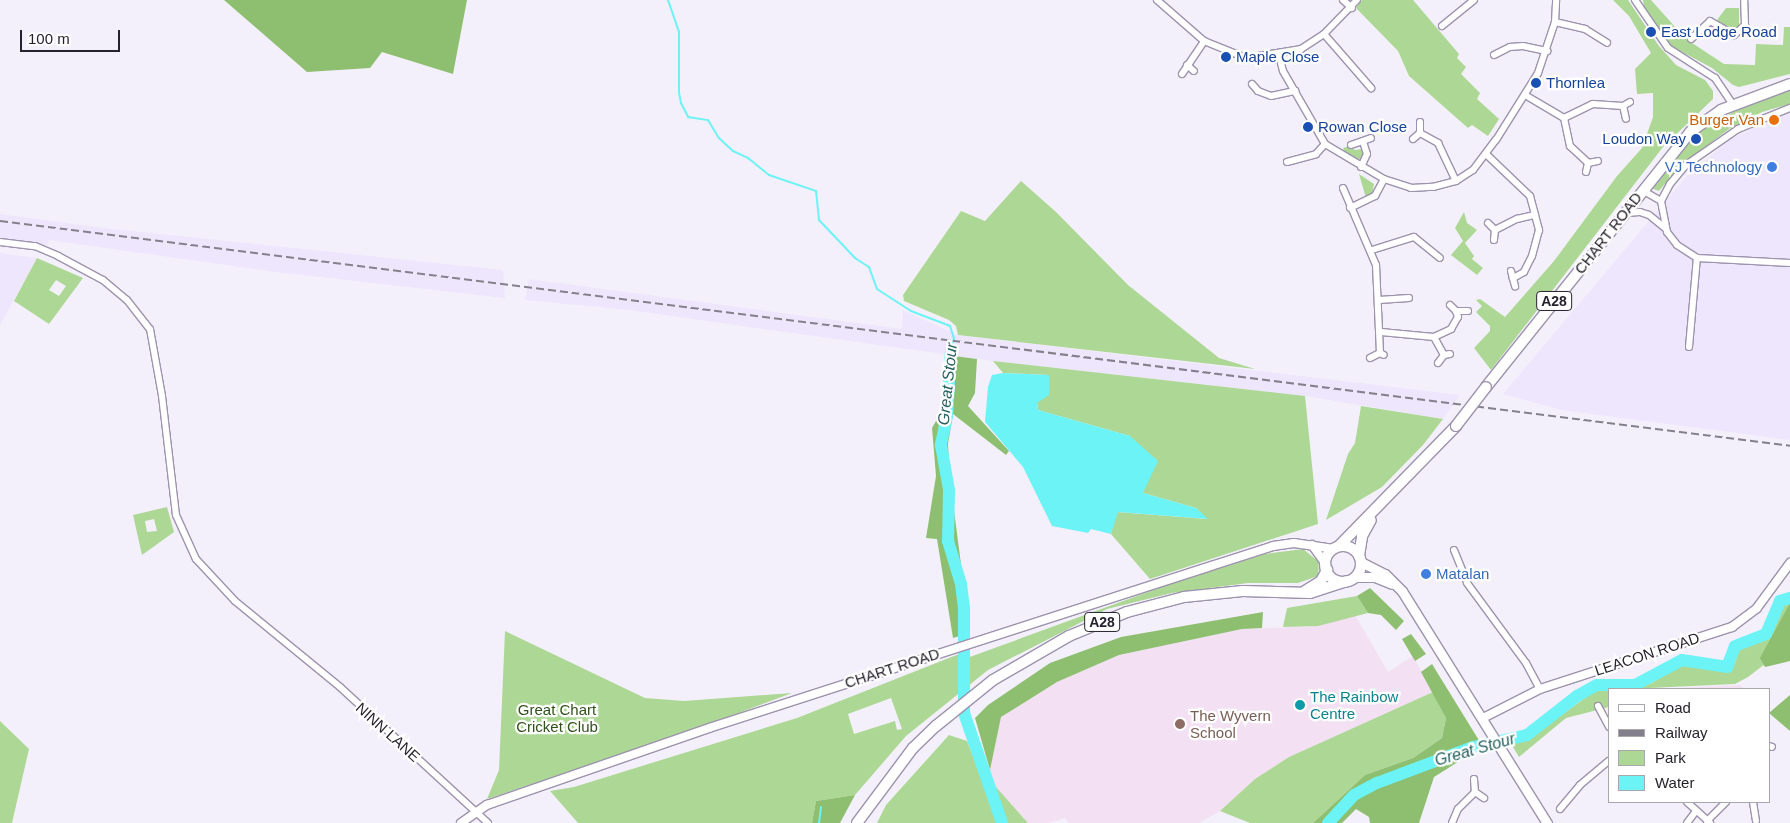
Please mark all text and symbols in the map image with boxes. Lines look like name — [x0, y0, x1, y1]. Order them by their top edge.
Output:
scale bar — [22, 20, 122, 52]
place label: East Lodge Road — [1661, 23, 1777, 41]
marker: East Lodge Road — [1645, 26, 1657, 38]
text: 100 m — [28, 30, 70, 47]
place label: Maple Close — [1236, 48, 1319, 66]
marker: Maple Close — [1220, 51, 1232, 63]
place label: Thornlea — [1546, 74, 1605, 92]
marker: Thornlea — [1530, 77, 1542, 89]
place label: Burger Van — [1689, 111, 1764, 129]
marker: Burger Van — [1768, 114, 1780, 126]
place label: Rowan Close — [1318, 118, 1407, 136]
marker: Rowan Close — [1302, 121, 1314, 133]
place label: Loudon Way — [1602, 130, 1686, 148]
marker: Loudon Way — [1690, 133, 1702, 145]
place label: VJ Technology — [1664, 158, 1762, 176]
marker: VJ Technology — [1766, 161, 1778, 173]
street label: CHART ROAD — [1570, 188, 1646, 278]
road number: A28 — [1535, 290, 1573, 312]
water label: Great Stour — [934, 342, 962, 426]
place label: Matalan — [1436, 565, 1489, 583]
marker: Matalan — [1420, 568, 1432, 580]
road number: A28 — [1083, 610, 1121, 634]
street label: LEACON ROAD — [1592, 629, 1702, 679]
street label: CHART ROAD — [842, 644, 942, 692]
place label: The Rainbow Centre — [1310, 687, 1398, 722]
legend — [1608, 688, 1770, 803]
street label: NINN LANE — [352, 699, 424, 765]
marker: The Rainbow Centre — [1294, 699, 1306, 711]
text: Road — [1655, 699, 1691, 716]
park label: Great Chart Cricket Club — [516, 700, 598, 735]
place label: The Wyvern School — [1190, 706, 1271, 741]
marker: The Wyvern School — [1174, 718, 1186, 730]
text: Railway — [1655, 724, 1708, 741]
water label: Great Stour — [1433, 729, 1517, 771]
text: Park — [1655, 749, 1686, 766]
text: Water — [1655, 774, 1694, 791]

